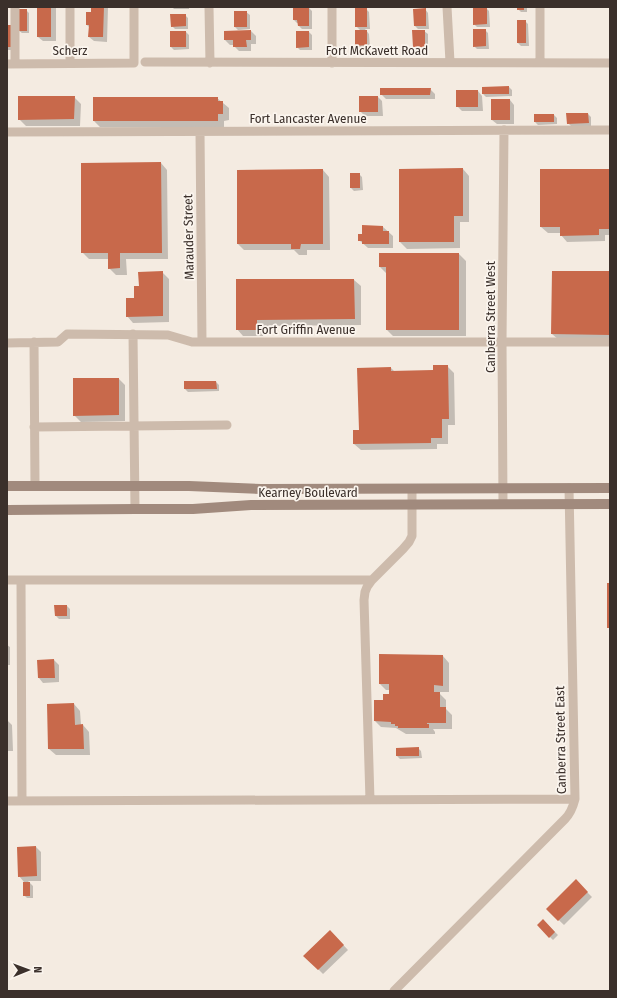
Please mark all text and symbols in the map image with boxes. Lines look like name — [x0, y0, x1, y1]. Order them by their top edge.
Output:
street label: Scherz — [53, 43, 87, 58]
street label: Fort McKavett Road — [326, 43, 428, 58]
street label: Fort Lancaster Avenue — [249, 111, 367, 126]
street label: Marauder Street — [180, 193, 197, 280]
street label: Canberra Street West — [483, 260, 498, 373]
street label: Fort Griffin Avenue — [257, 322, 355, 337]
street label: Kearney Boulevard — [258, 485, 358, 500]
street label: Canberra Street East — [552, 685, 569, 794]
north arrow — [8, 950, 48, 990]
text: N — [31, 966, 44, 973]

